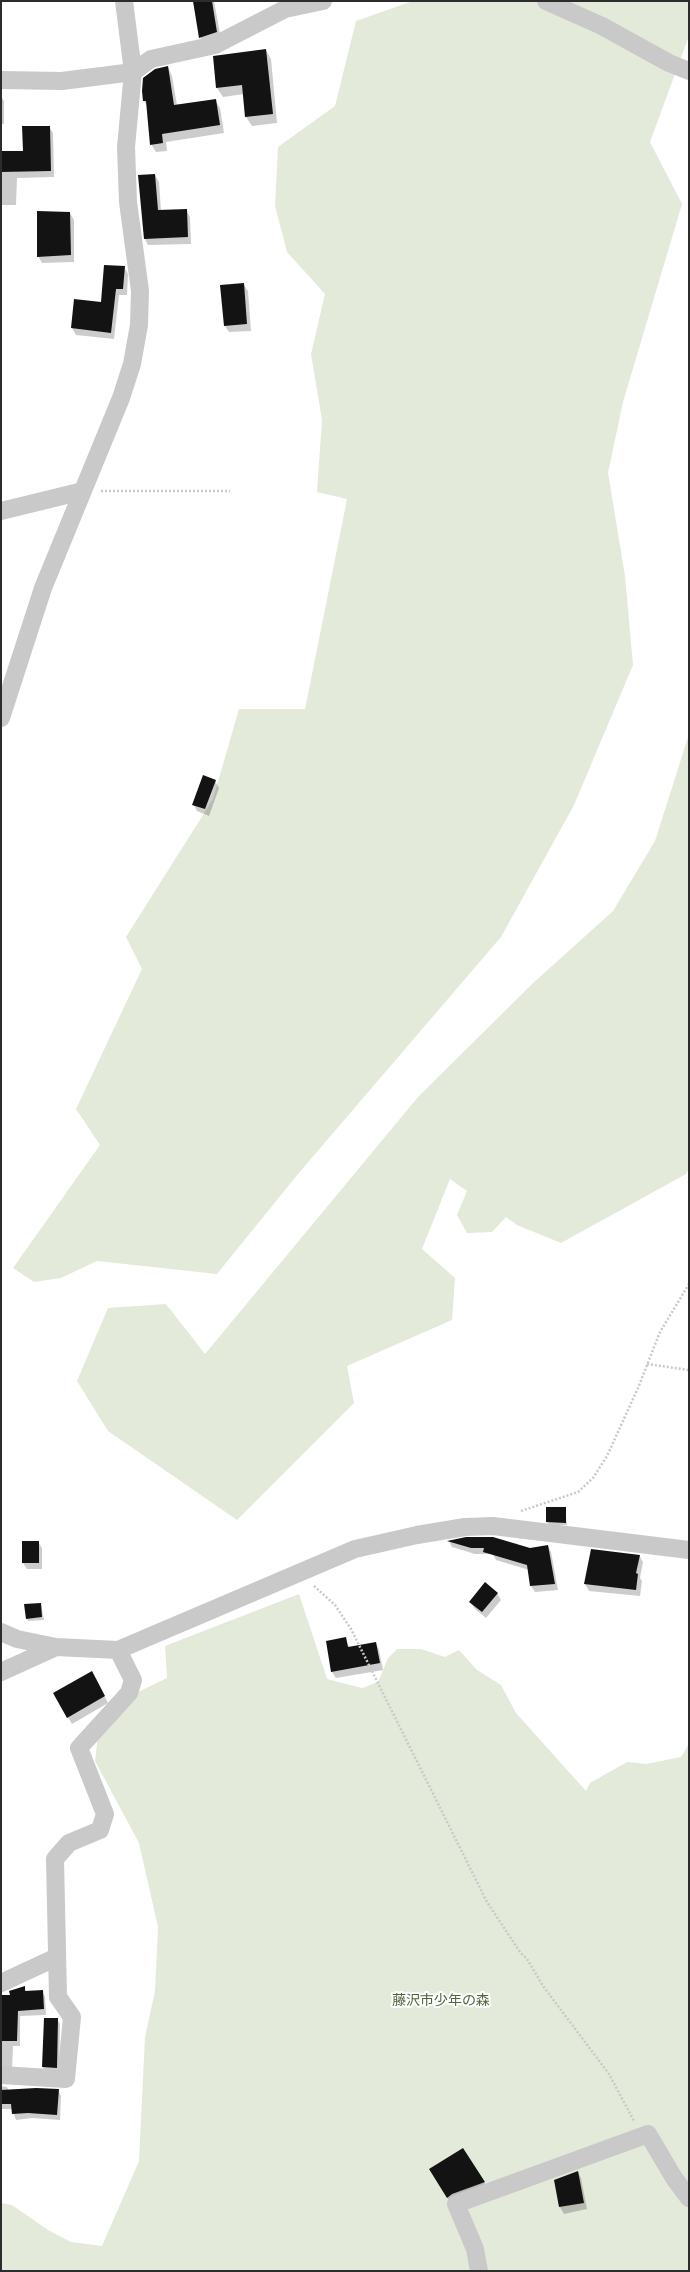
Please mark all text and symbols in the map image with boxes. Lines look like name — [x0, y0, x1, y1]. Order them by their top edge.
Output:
park label: 藤沢市少年の森 — [392, 1993, 490, 2009]

